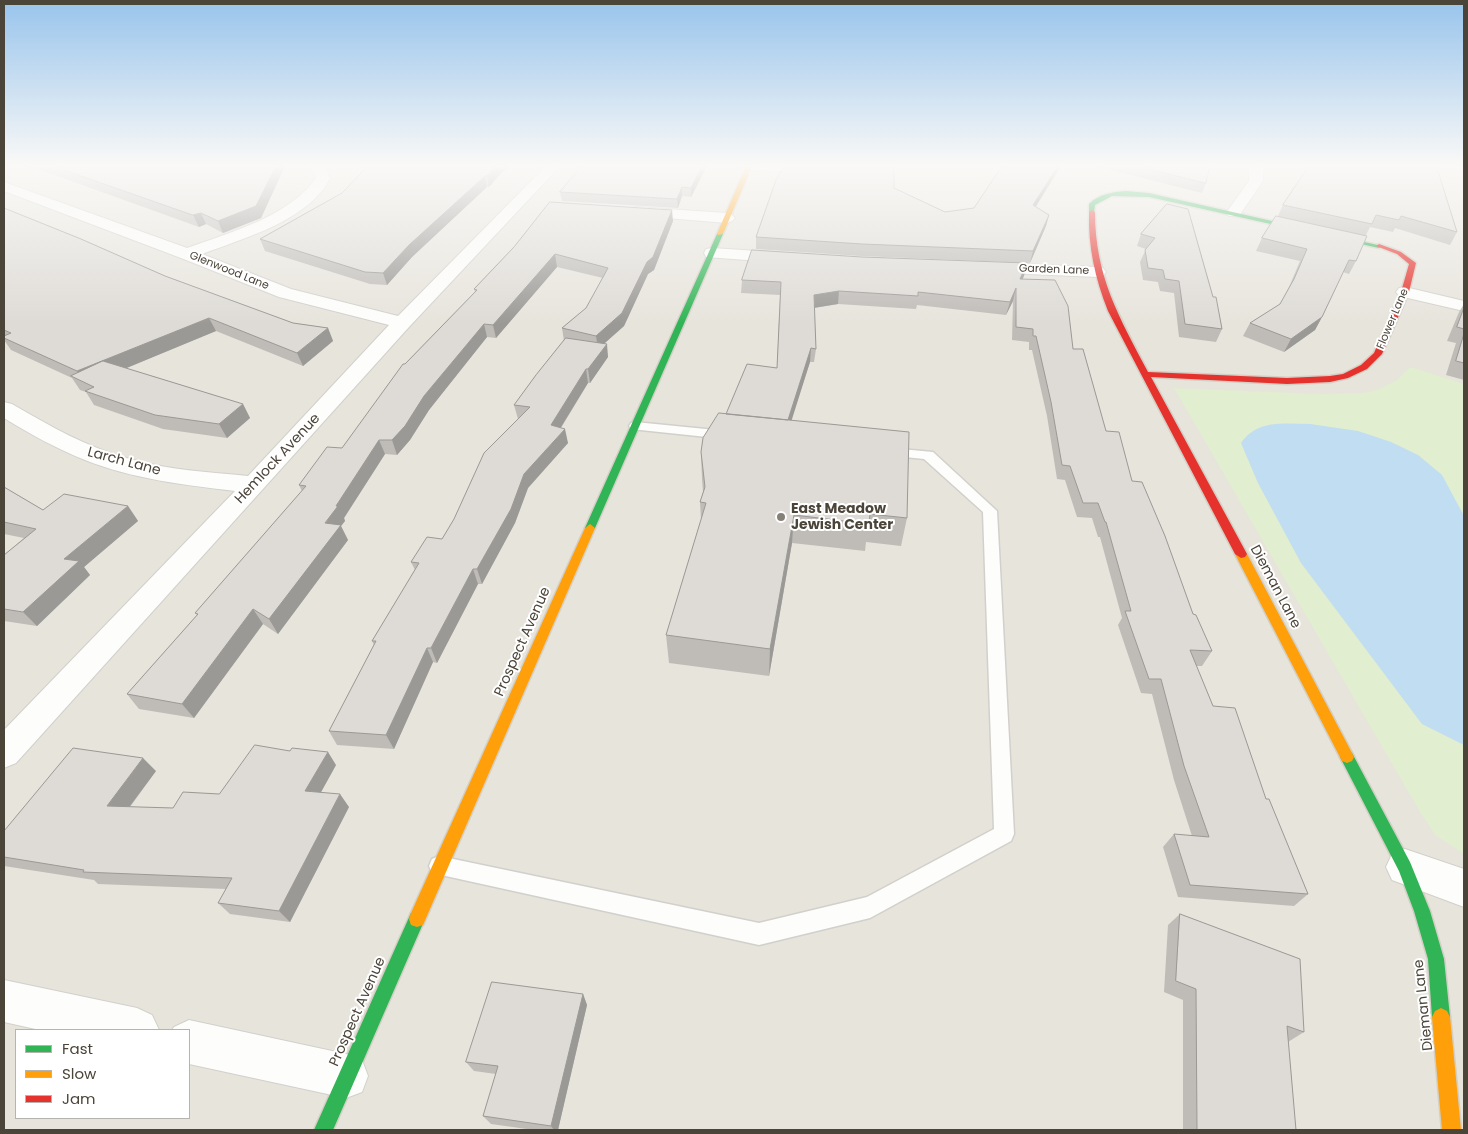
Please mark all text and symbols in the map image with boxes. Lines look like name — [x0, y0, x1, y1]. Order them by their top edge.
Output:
street label: Glenwood Lane — [187, 249, 271, 293]
street label: Garden Lane — [1019, 262, 1089, 278]
street label: Flower Lane — [1374, 287, 1412, 351]
street label: Hemlock Avenue — [232, 410, 324, 508]
street label: Larch Lane — [86, 444, 162, 480]
place label: East Meadow Jewish Center — [791, 501, 893, 534]
marker: East Meadow Jewish Center — [775, 511, 787, 523]
street label: Dieman Lane — [1246, 543, 1304, 631]
street label: Prospect Avenue — [491, 585, 555, 699]
street label: Prospect Avenue — [326, 955, 390, 1069]
street label: Dieman Lane — [1411, 958, 1437, 1052]
legend — [15, 1029, 190, 1119]
text: Fast — [62, 1038, 93, 1059]
text: Slow — [62, 1063, 96, 1084]
text: Jam — [62, 1088, 96, 1109]

